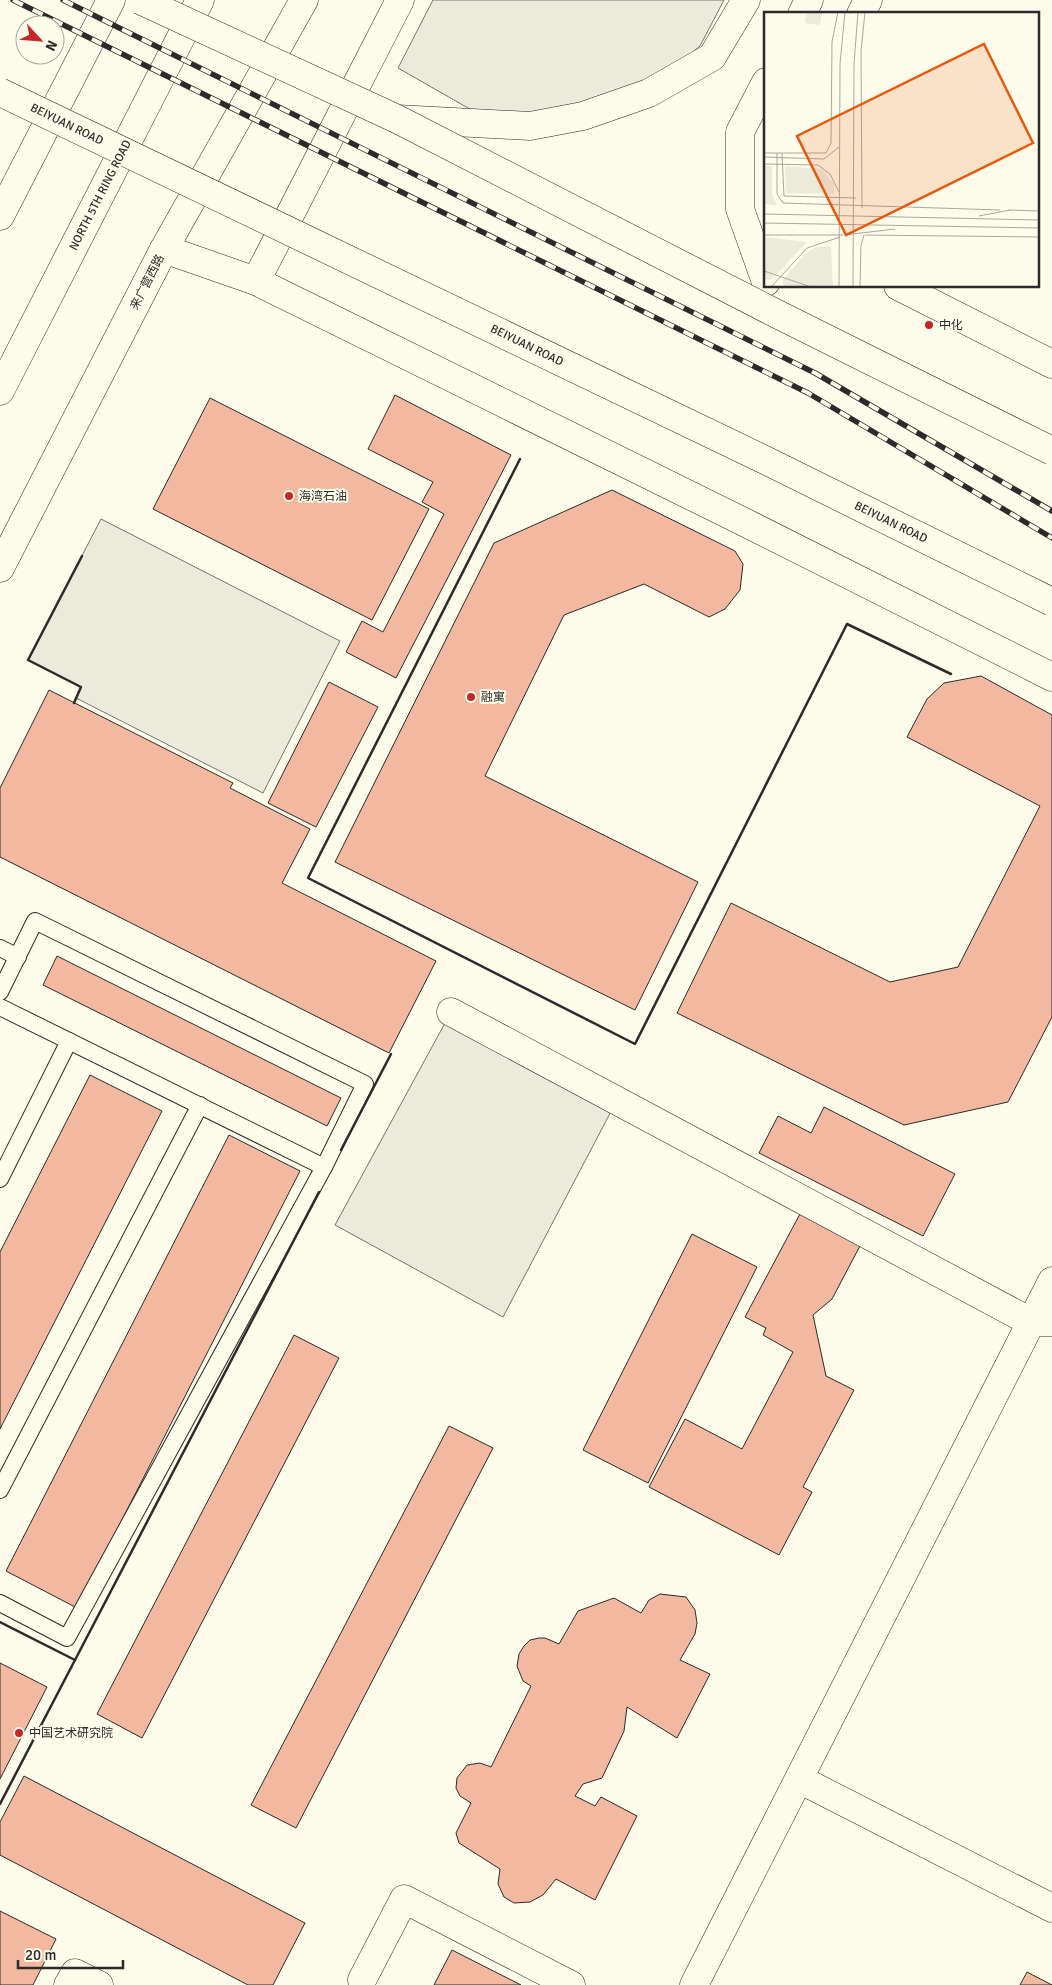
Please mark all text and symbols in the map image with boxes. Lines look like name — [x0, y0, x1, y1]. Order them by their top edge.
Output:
inset map — [764, 12, 1040, 288]
north arrow — [15, 15, 65, 65]
text: N — [41, 37, 61, 54]
street label: BEIYUAN ROAD — [28, 100, 106, 149]
street label: NORTH 5TH RING ROAD — [66, 137, 135, 253]
street label: 来广营西路 — [127, 252, 168, 312]
place label: 中化 — [939, 318, 963, 333]
marker: 中化 — [923, 319, 935, 331]
street label: BEIYUAN ROAD — [488, 321, 566, 370]
place label: 海湾石油 — [299, 489, 347, 504]
marker: 海湾石油 — [283, 490, 295, 502]
street label: BEIYUAN ROAD — [852, 498, 930, 547]
place label: 融寓 — [481, 690, 505, 705]
marker: 融寓 — [465, 691, 477, 703]
place label: 中国艺术研究院 — [29, 1726, 113, 1741]
marker: 中国艺术研究院 — [13, 1727, 25, 1739]
scale bar — [18, 1938, 122, 1970]
text: 20 m — [25, 1946, 56, 1964]

